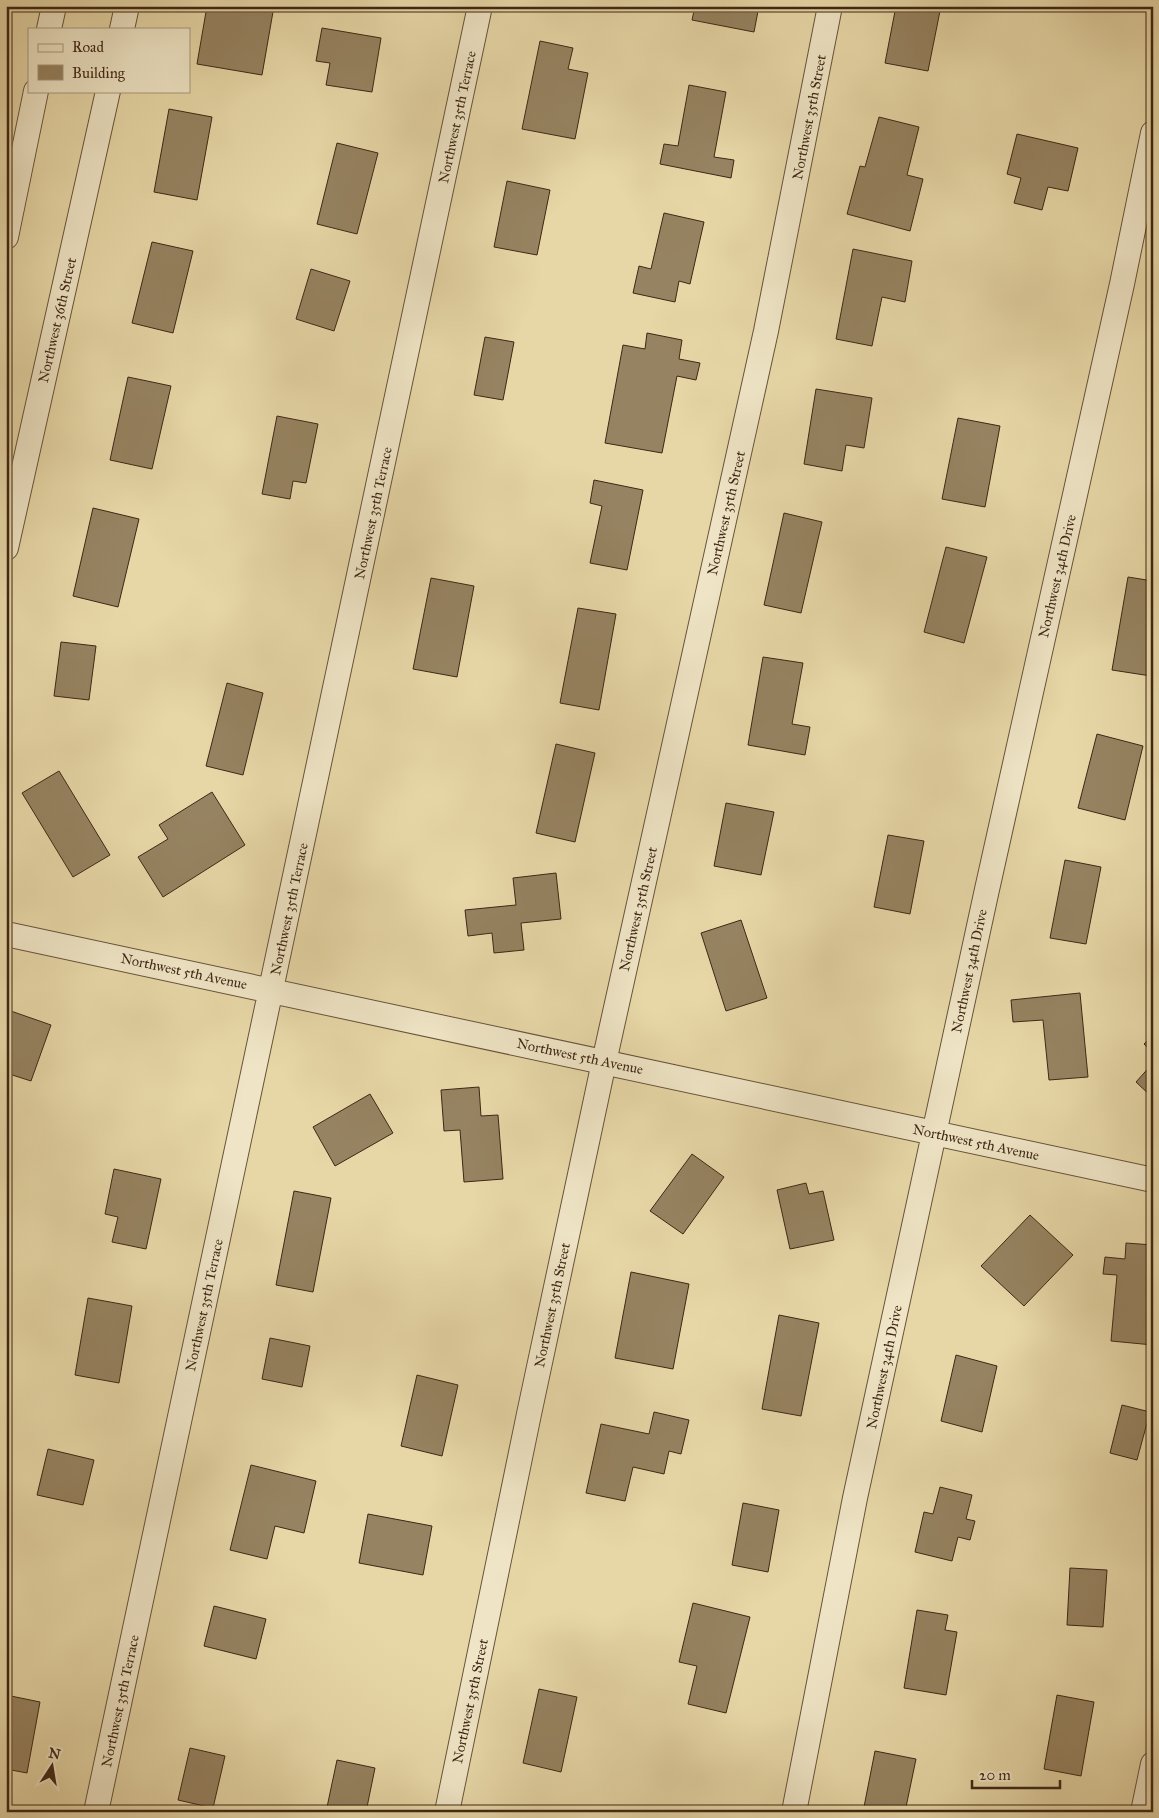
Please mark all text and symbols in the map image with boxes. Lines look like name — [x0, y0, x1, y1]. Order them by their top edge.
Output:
legend — [28, 28, 190, 92]
text: Road — [72, 38, 104, 56]
street label: Northwest 35th Terrace — [435, 49, 480, 185]
street label: Northwest 35th Street — [789, 53, 830, 181]
text: Building — [72, 64, 126, 82]
street label: Northwest 36th Street — [35, 256, 80, 384]
street label: Northwest 35th Terrace — [351, 445, 396, 581]
street label: Northwest 35th Street — [704, 449, 749, 577]
street label: Northwest 34th Drive — [1035, 513, 1080, 639]
street label: Northwest 35th Terrace — [267, 841, 312, 977]
street label: Northwest 35th Street — [616, 845, 661, 973]
street label: Northwest 34th Drive — [948, 908, 991, 1035]
street label: Northwest 5th Avenue — [119, 950, 249, 993]
street label: Northwest 5th Avenue — [515, 1035, 645, 1078]
street label: Northwest 5th Avenue — [911, 1121, 1041, 1164]
street label: Northwest 35th Terrace — [182, 1237, 227, 1373]
street label: Northwest 35th Street — [531, 1241, 574, 1369]
street label: Northwest 34th Drive — [863, 1304, 906, 1431]
street label: Northwest 35th Terrace — [98, 1633, 143, 1769]
street label: Northwest 35th Street — [449, 1637, 492, 1765]
north arrow — [28, 1740, 78, 1790]
text: N — [47, 1744, 62, 1763]
scale bar — [972, 1758, 1059, 1790]
text: 20 m — [979, 1766, 1011, 1784]

